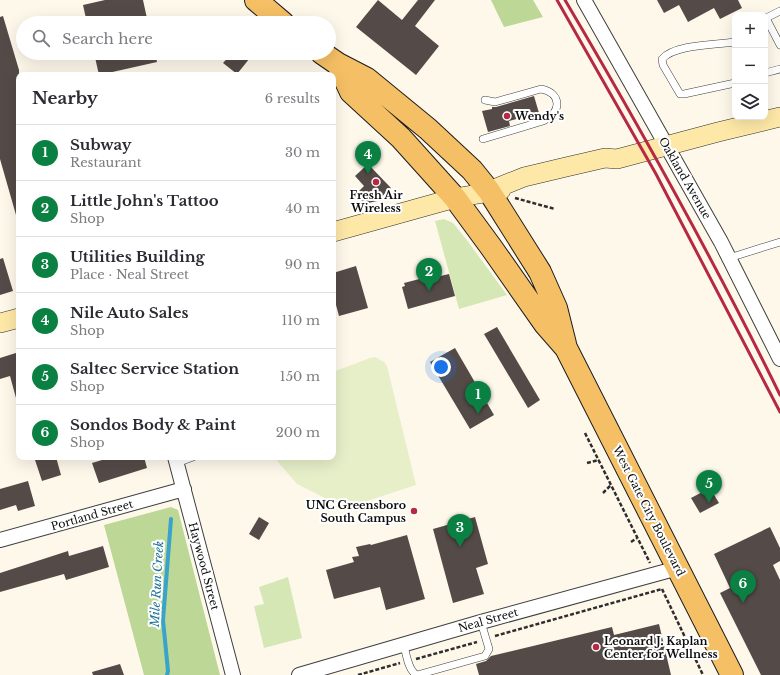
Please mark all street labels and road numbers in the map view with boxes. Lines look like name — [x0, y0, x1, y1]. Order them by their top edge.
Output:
street label: Oakland Avenue — [656, 134, 714, 222]
street label: West Gate City Boulevard — [609, 443, 688, 579]
street label: Portland Street — [49, 496, 135, 533]
street label: Haywood Street — [186, 521, 223, 612]
street label: Neal Street — [456, 605, 520, 635]

